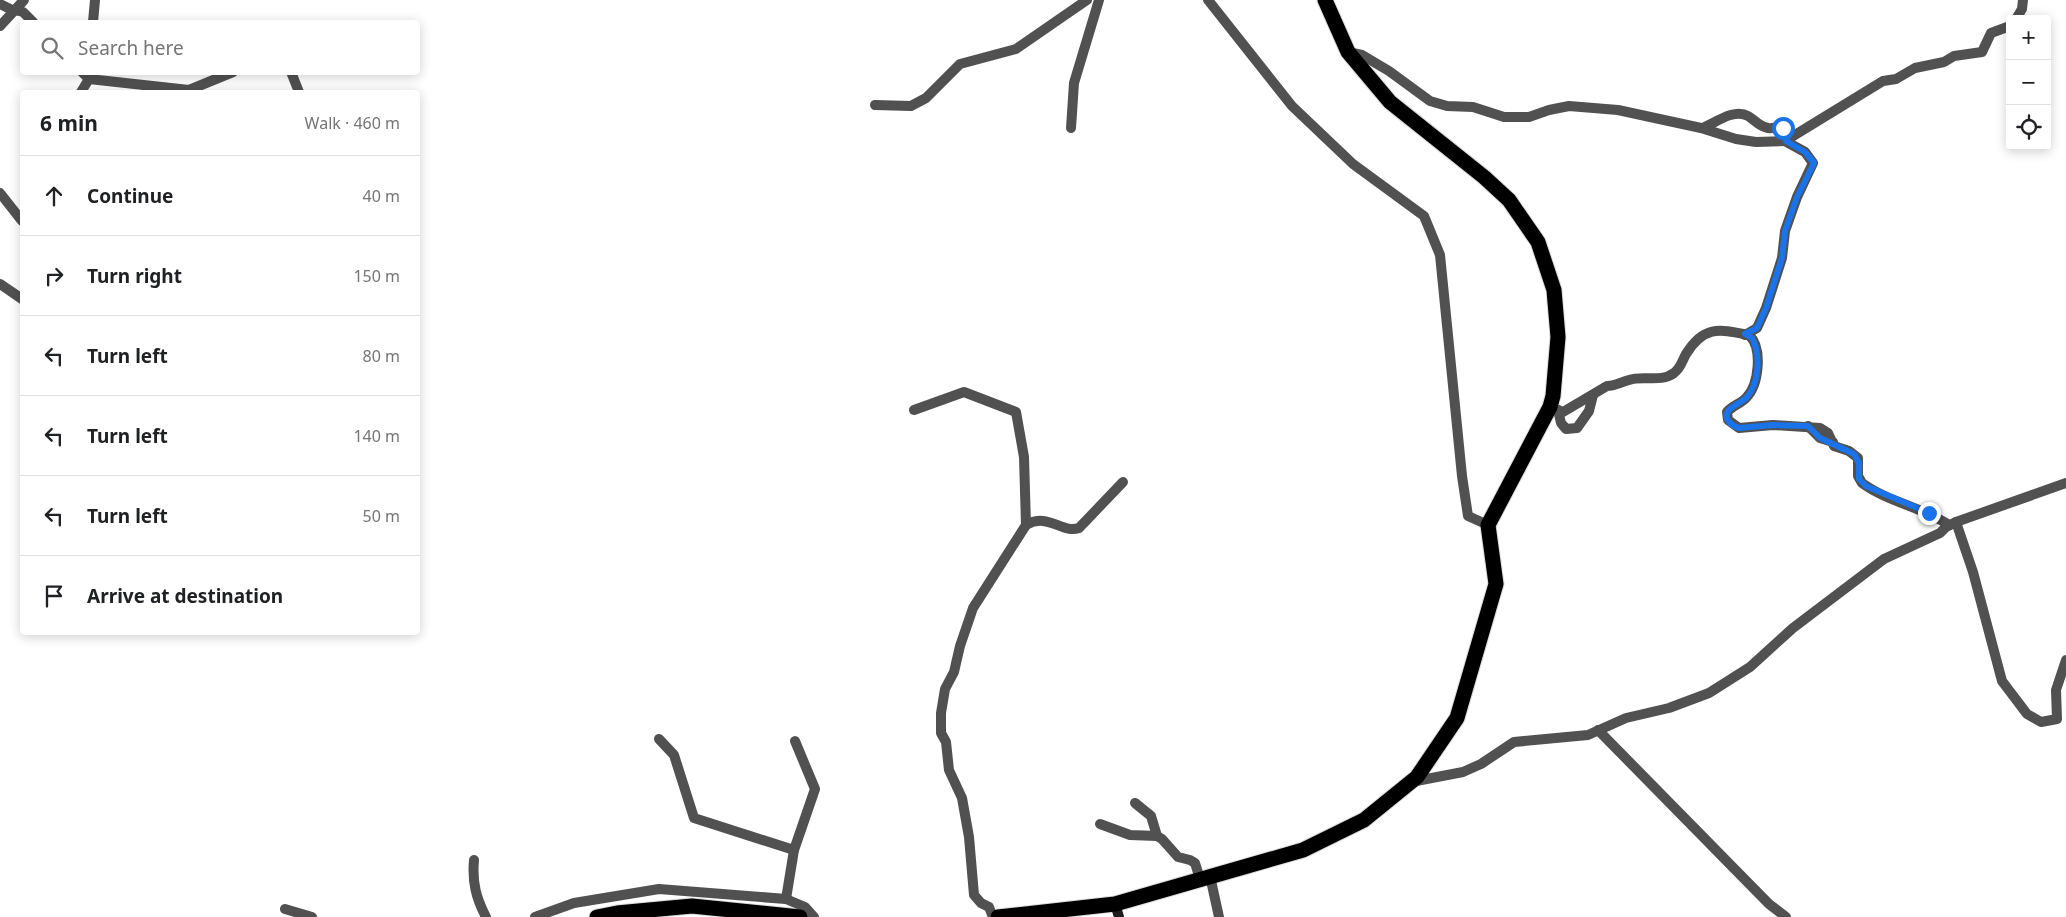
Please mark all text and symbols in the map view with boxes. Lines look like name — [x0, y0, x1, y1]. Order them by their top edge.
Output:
map controls — [2006, 15, 2051, 150]
button: + — [2006, 15, 2051, 60]
search box — [20, 20, 420, 75]
icon: search — [38, 34, 66, 62]
text: Search here — [78, 35, 184, 61]
button: − — [2006, 60, 2051, 105]
button: locate — [2006, 105, 2051, 150]
text: 6 min — [40, 109, 98, 137]
text: Walk · 460 m — [305, 112, 400, 134]
route start — [1772, 117, 1795, 140]
icon: ahead — [40, 182, 68, 210]
text: Continue — [87, 183, 173, 209]
text: 40 m — [363, 185, 400, 207]
icon: right — [40, 262, 68, 290]
text: Turn right — [87, 263, 182, 289]
text: 150 m — [353, 265, 400, 287]
icon: left — [40, 342, 68, 370]
text: Turn left — [87, 343, 168, 369]
text: 80 m — [363, 345, 400, 367]
icon: left — [40, 422, 68, 450]
text: Turn left — [87, 423, 168, 449]
text: 140 m — [353, 425, 400, 447]
icon: left — [40, 502, 68, 530]
route end — [1918, 502, 1941, 525]
text: Turn left — [87, 503, 168, 529]
text: 50 m — [363, 505, 400, 527]
icon: arrive — [40, 582, 68, 610]
text: Arrive at destination — [87, 583, 283, 609]

